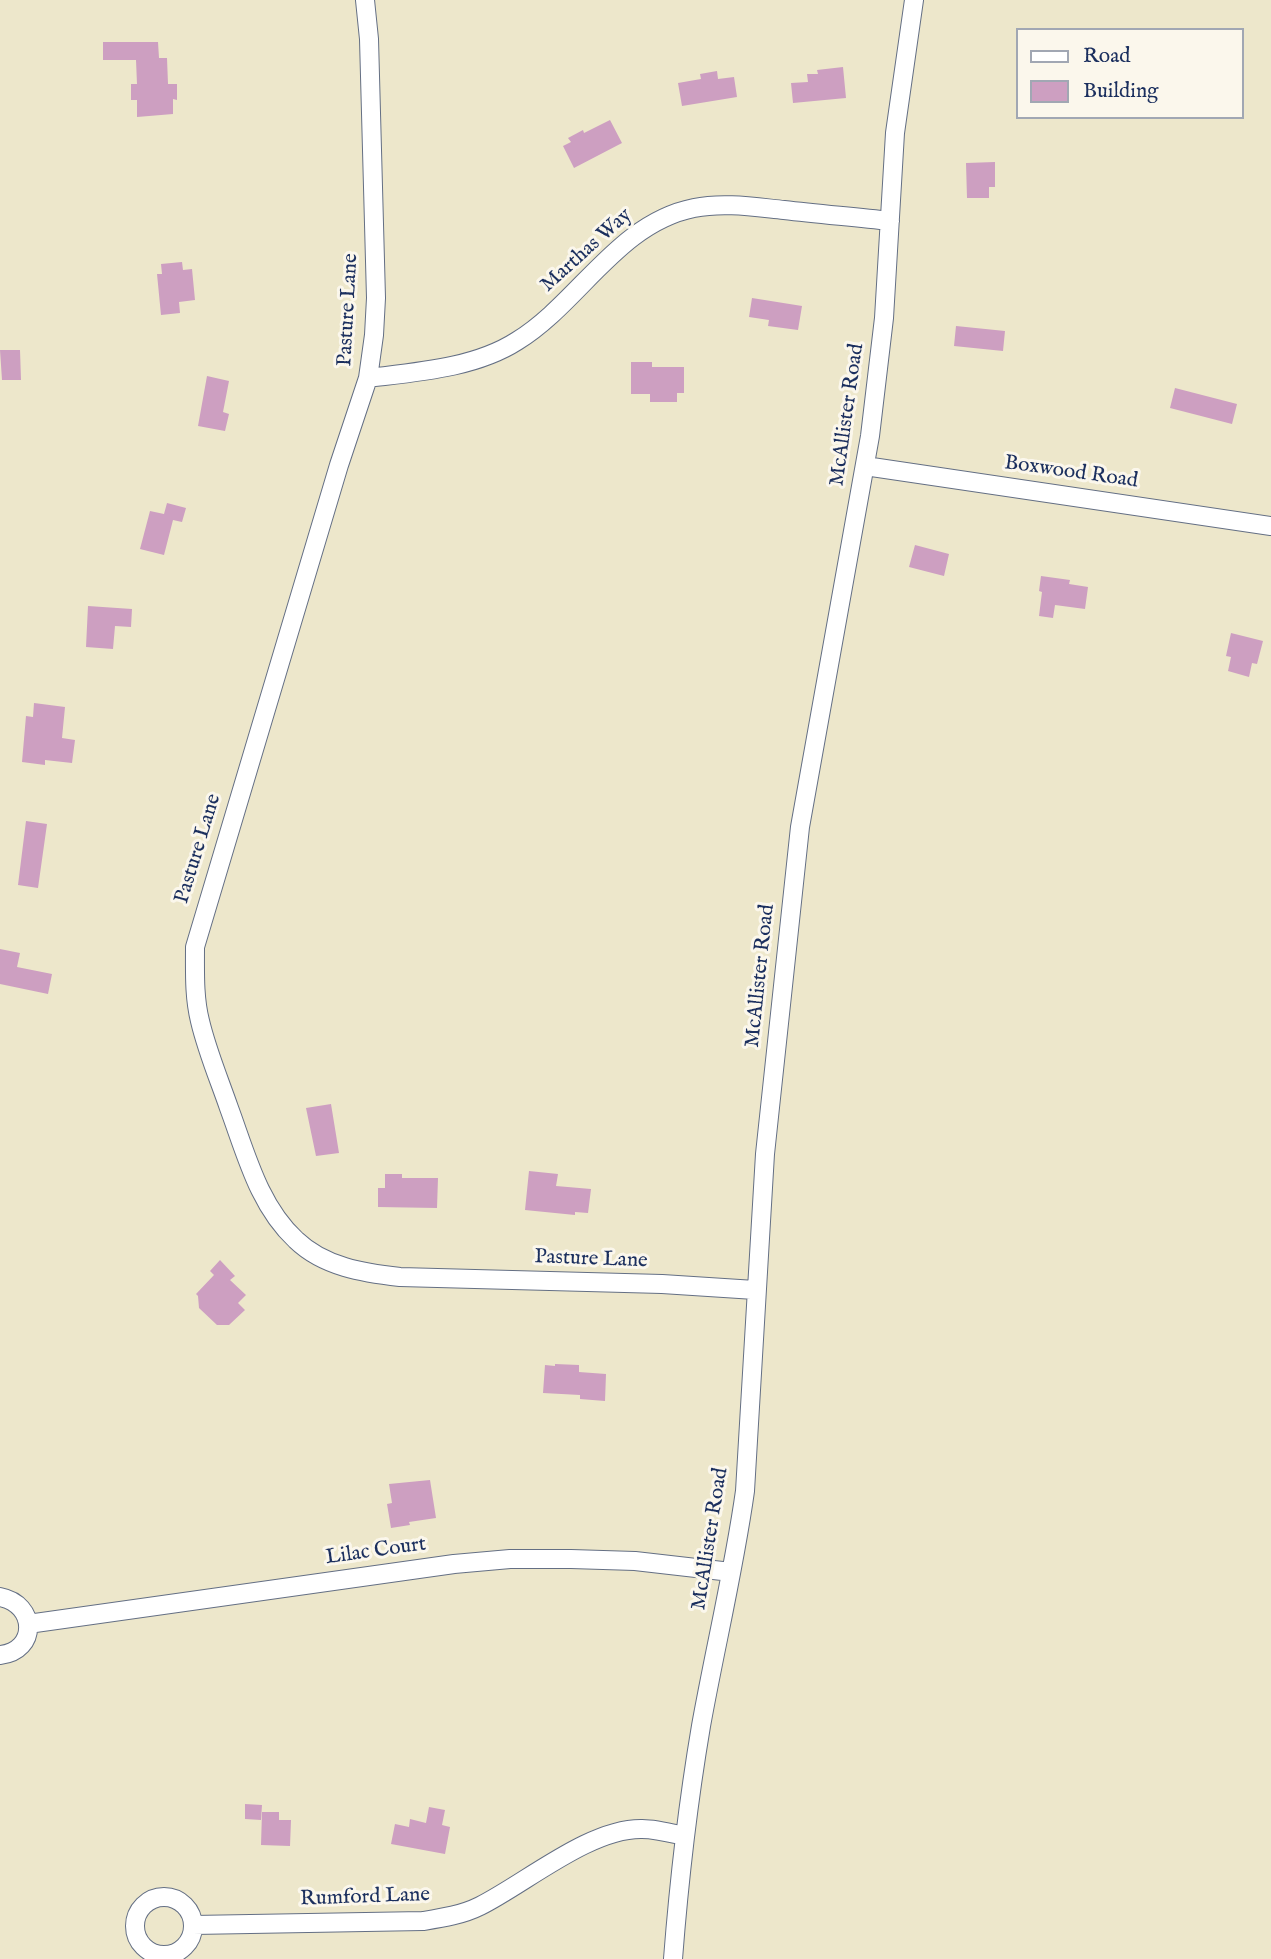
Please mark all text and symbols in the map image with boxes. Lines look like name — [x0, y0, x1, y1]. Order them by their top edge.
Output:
legend — [1016, 28, 1243, 119]
text: Road — [1083, 43, 1130, 70]
text: Building — [1083, 78, 1158, 105]
street label: Marthas Way — [536, 204, 638, 298]
street label: Pasture Lane — [333, 253, 365, 367]
street label: McAllister Road — [826, 342, 870, 488]
street label: Boxwood Road — [1003, 451, 1139, 495]
street label: Pasture Lane — [170, 791, 228, 907]
street label: McAllister Road — [741, 903, 781, 1049]
street label: Pasture Lane — [534, 1245, 648, 1275]
street label: McAllister Road — [687, 1466, 735, 1612]
street label: Lilac Court — [324, 1532, 428, 1572]
street label: Rumford Lane — [300, 1883, 430, 1913]

